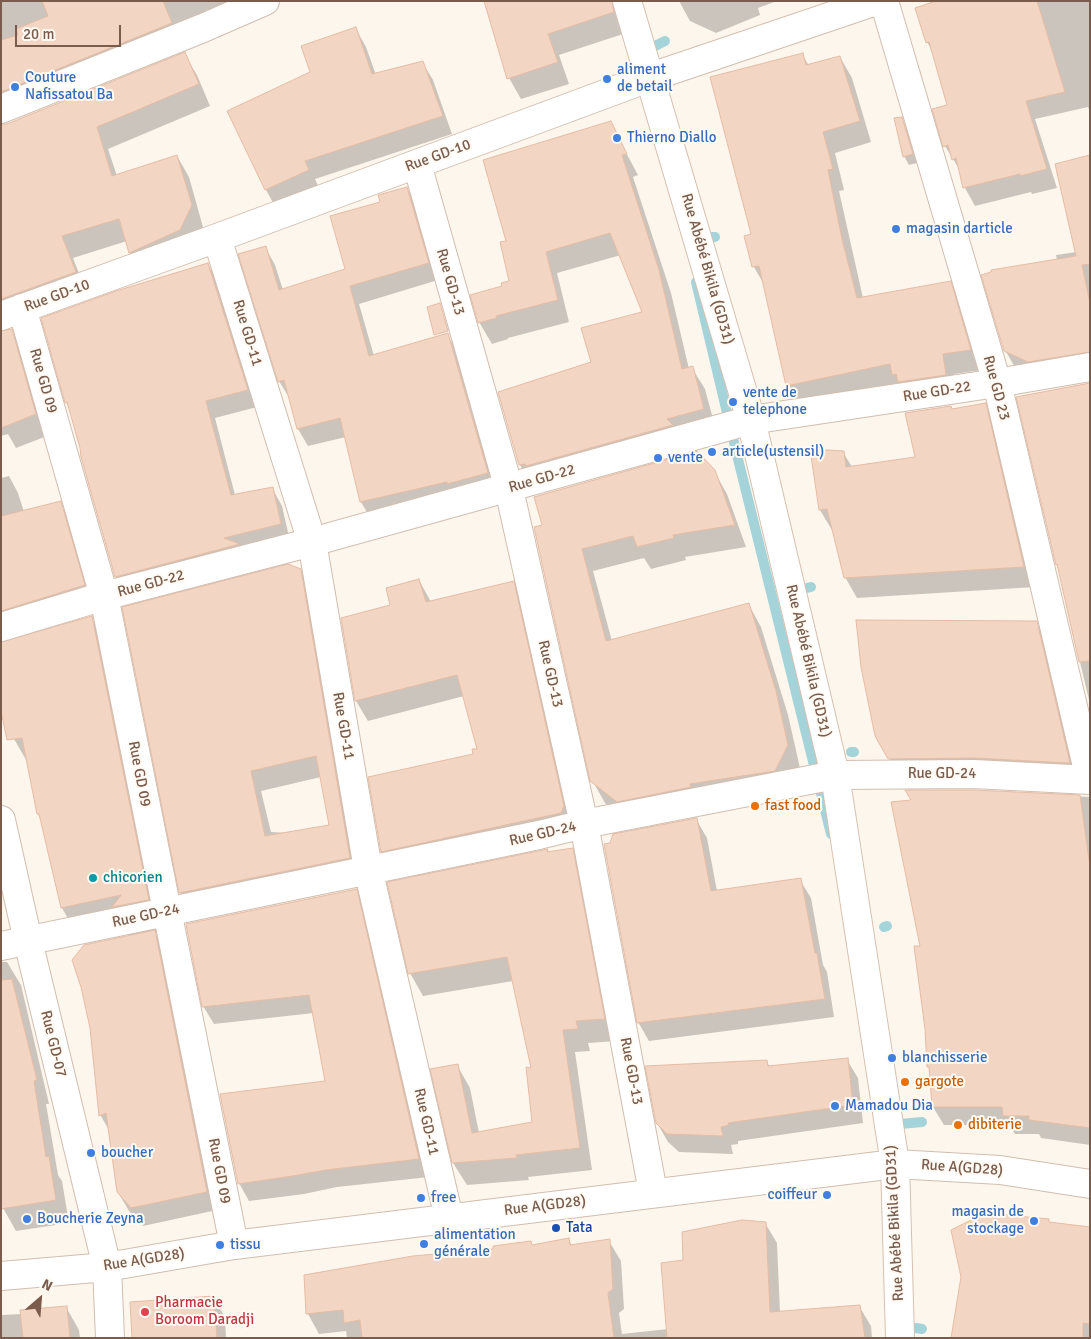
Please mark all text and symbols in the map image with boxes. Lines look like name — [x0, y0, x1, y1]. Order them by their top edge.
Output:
scale bar — [18, 15, 124, 47]
text: 20 m — [23, 25, 54, 43]
place label: aliment de betail — [617, 61, 673, 96]
place label: Couture Nafissatou Ba — [25, 69, 113, 104]
marker: aliment de betail — [601, 73, 613, 85]
marker: Couture Nafissatou Ba — [9, 81, 21, 93]
place label: Thierno Diallo — [627, 129, 717, 147]
marker: Thierno Diallo — [611, 132, 623, 144]
street label: Rue GD-10 — [403, 136, 473, 176]
street label: Rue Abébé Bikila (GD31) — [677, 191, 737, 347]
place label: magasin darticle — [906, 220, 1013, 238]
marker: magasin darticle — [890, 223, 902, 235]
street label: Rue GD-13 — [432, 247, 468, 317]
street label: Rue GD-10 — [22, 276, 92, 316]
street label: Rue GD-11 — [228, 298, 266, 368]
street label: Rue GD 09 — [25, 347, 61, 415]
street label: Rue GD 23 — [979, 354, 1013, 422]
street label: Rue GD-22 — [902, 378, 972, 406]
place label: vente de telephone — [743, 384, 807, 419]
marker: vente de telephone — [727, 396, 739, 408]
place label: article(ustensil) — [722, 443, 824, 461]
marker: article(ustensil) — [706, 446, 718, 458]
place label: vente — [668, 449, 703, 467]
marker: vente — [652, 452, 664, 464]
street label: Rue GD-22 — [507, 461, 577, 497]
street label: Rue GD-22 — [116, 566, 186, 602]
street label: Rue Abébé Bikila (GD31) — [782, 583, 834, 739]
street label: Rue GD-13 — [534, 639, 566, 709]
street label: Rue GD-11 — [328, 691, 358, 761]
street label: Rue GD 09 — [124, 740, 154, 808]
street label: Rue GD-24 — [908, 765, 976, 783]
place label: fast food — [765, 797, 821, 815]
marker: fast food — [749, 800, 761, 812]
street label: Rue GD-24 — [508, 818, 578, 850]
place label: chicorien — [103, 869, 163, 887]
marker: chicorien — [87, 872, 99, 884]
street label: Rue GD-24 — [111, 900, 181, 932]
street label: Rue GD-07 — [36, 1009, 70, 1079]
street label: Rue GD-13 — [616, 1036, 646, 1106]
place label: blanchisserie — [902, 1049, 987, 1067]
marker: blanchisserie — [886, 1052, 898, 1064]
place label: gargote — [915, 1073, 964, 1091]
marker: gargote — [899, 1076, 911, 1088]
street label: Rue GD-11 — [410, 1087, 442, 1157]
place label: Mamadou Dia — [845, 1097, 933, 1115]
marker: Mamadou Dia — [829, 1100, 841, 1112]
place label: dibiterie — [968, 1116, 1022, 1134]
marker: dibiterie — [952, 1119, 964, 1131]
street label: Rue GD 09 — [204, 1137, 234, 1205]
place label: boucher — [101, 1144, 153, 1162]
street label: Rue Abébé Bikila (GD31) — [882, 1144, 908, 1302]
marker: boucher — [85, 1147, 97, 1159]
street label: Rue A(GD28) — [920, 1156, 1004, 1180]
place label: coiffeur — [768, 1186, 817, 1204]
place label: free — [431, 1189, 457, 1207]
marker: coiffeur — [821, 1189, 833, 1201]
marker: free — [415, 1192, 427, 1204]
street label: Rue A(GD28) — [503, 1192, 587, 1220]
place label: magasin de stockage — [951, 1203, 1024, 1238]
place label: Boucherie Zeyna — [37, 1210, 144, 1228]
marker: Boucherie Zeyna — [21, 1213, 33, 1225]
marker: magasin de stockage — [1028, 1215, 1040, 1227]
place label: Tata — [566, 1219, 593, 1237]
marker: Tata — [550, 1222, 562, 1234]
place label: alimentation générale — [434, 1226, 516, 1261]
place label: tissu — [230, 1236, 261, 1254]
marker: alimentation générale — [418, 1238, 430, 1250]
marker: tissu — [214, 1239, 226, 1251]
street label: Rue A(GD28) — [102, 1245, 186, 1275]
north arrow — [15, 1274, 65, 1324]
text: N — [39, 1275, 55, 1295]
place label: Pharmacie Boroom Daradji — [155, 1294, 254, 1329]
marker: Pharmacie Boroom Daradji — [139, 1306, 151, 1318]

